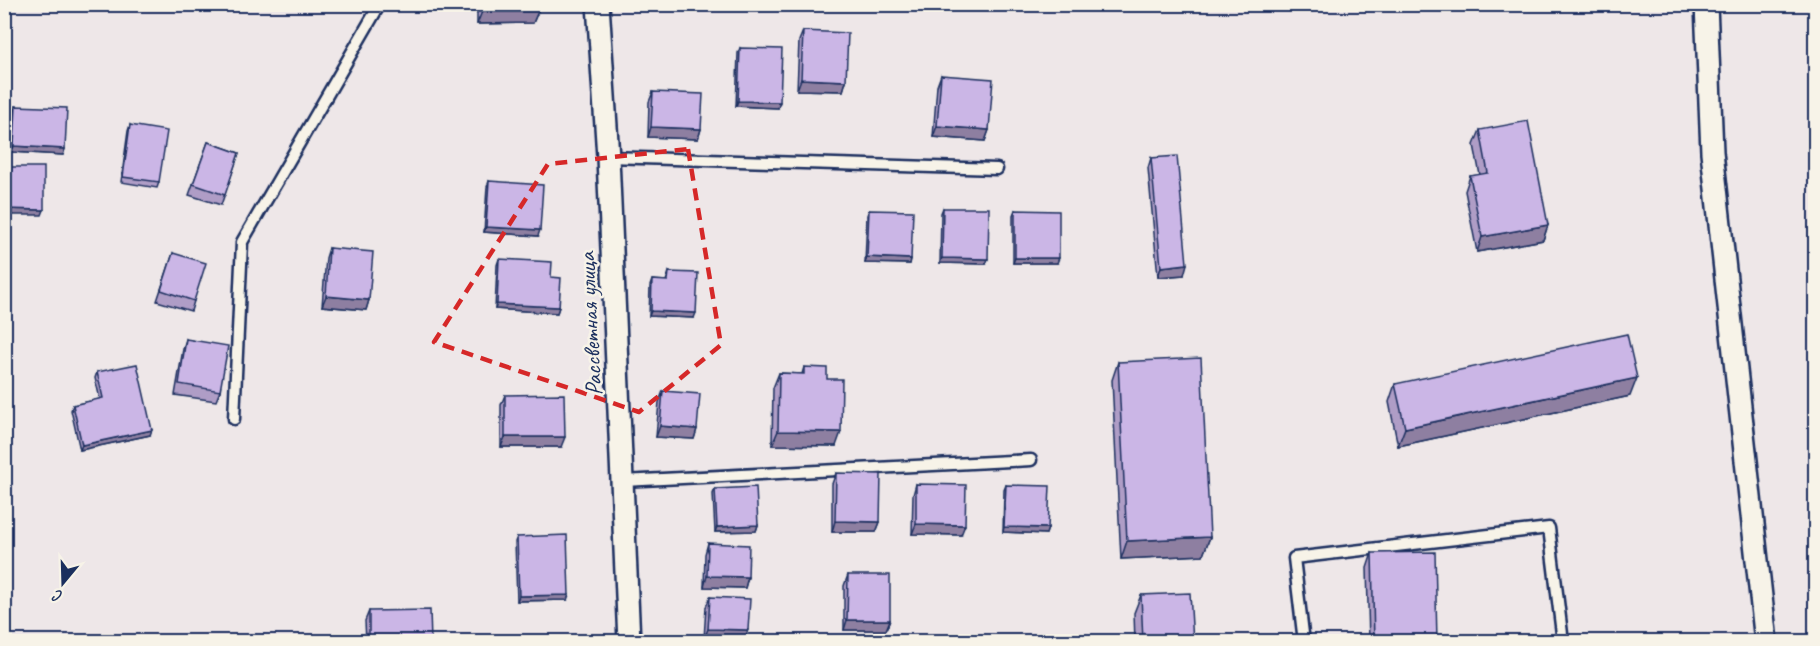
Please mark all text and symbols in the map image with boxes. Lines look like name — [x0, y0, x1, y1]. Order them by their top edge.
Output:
street label: Рассветная улица — [571, 250, 609, 397]
north arrow — [33, 553, 93, 613]
text: С — [49, 585, 65, 607]

